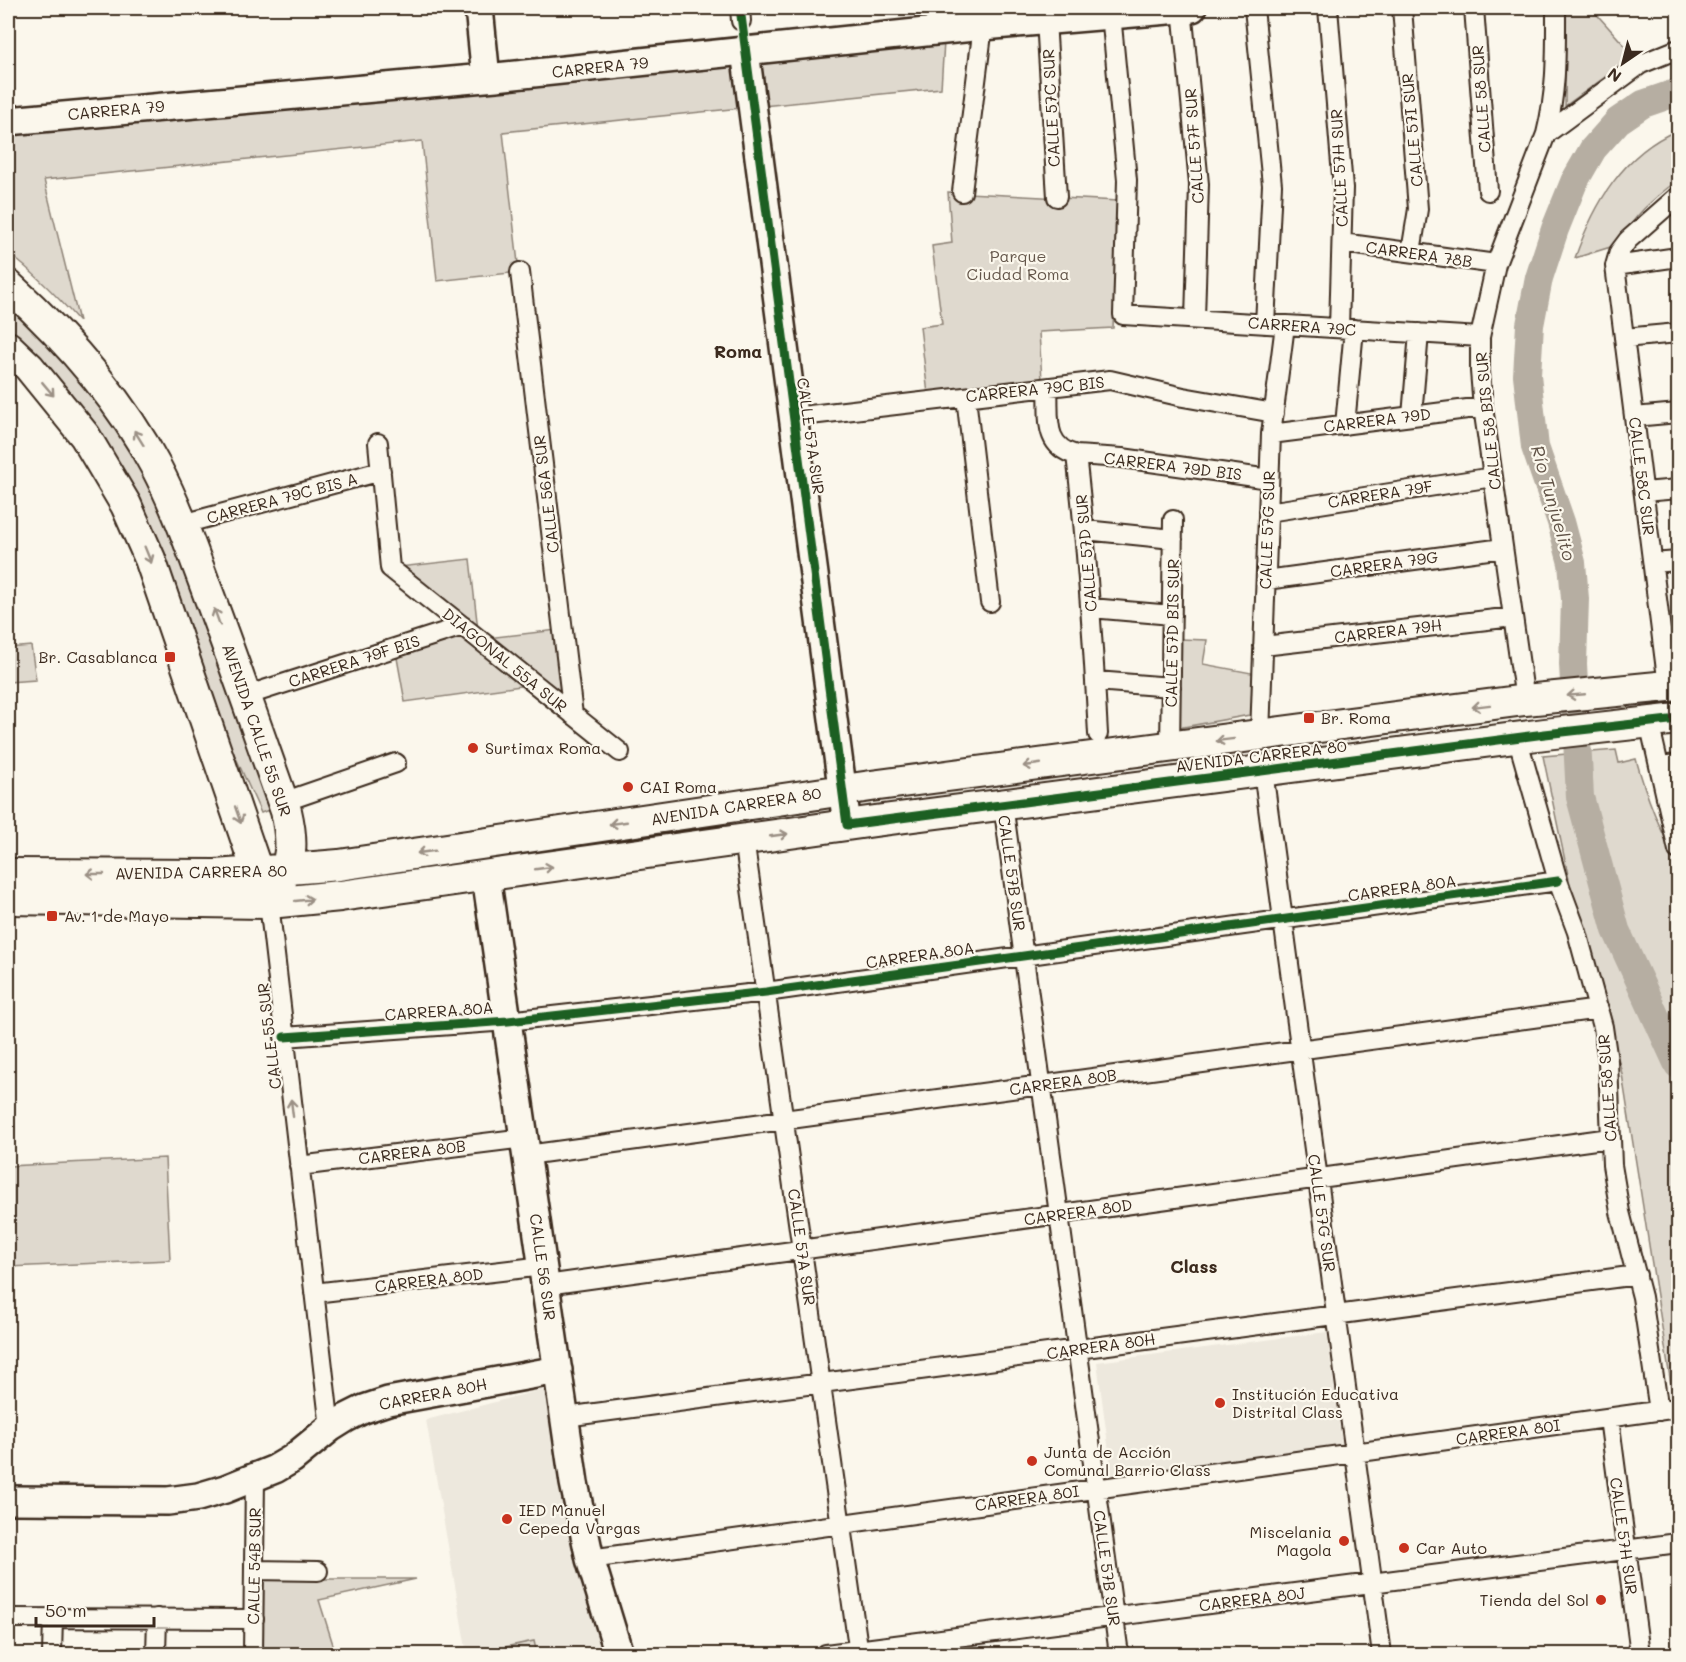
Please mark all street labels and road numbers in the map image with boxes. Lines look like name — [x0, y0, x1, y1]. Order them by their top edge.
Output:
street label: CALLE 58 SUR — [1466, 45, 1495, 153]
street label: CALLE 57C SUR — [1037, 48, 1064, 168]
street label: CARRERA 79 — [551, 51, 649, 82]
street label: CALLE 57I SUR — [1396, 72, 1427, 188]
street label: CALLE 57F SUR — [1179, 88, 1208, 205]
street label: CARRERA 79 — [67, 95, 165, 124]
street label: CALLE 57H SUR — [1325, 108, 1352, 228]
street label: CARRERA 78B — [1365, 236, 1474, 271]
street label: CARRERA 79C — [1247, 311, 1357, 340]
street label: CALLE 58 BIS SUR — [1470, 351, 1505, 491]
street label: CARRERA 79C BIS — [964, 371, 1105, 406]
street label: CALLE 57A SUR — [793, 376, 830, 496]
street label: CARRERA 79D — [1322, 403, 1432, 437]
street label: CALLE 58C SUR — [1625, 416, 1660, 536]
street label: CALLE 56A SUR — [528, 434, 563, 554]
street label: CARRERA 79D BIS — [1103, 447, 1243, 484]
street label: CARRERA 79C BIS A — [204, 467, 360, 528]
street label: CALLE 57G SUR — [1254, 470, 1279, 590]
street label: CARRERA 79F — [1326, 475, 1434, 512]
street label: CALLE 57D SUR — [1070, 493, 1101, 613]
street label: CARRERA 79G — [1329, 546, 1439, 581]
street label: CALLE 57D BIS SUR — [1160, 558, 1183, 708]
street label: DIAGONAL 55A SUR — [439, 603, 572, 716]
street label: CARRERA 79H — [1333, 613, 1443, 648]
street label: CARRERA 79F BIS — [285, 629, 422, 692]
street label: AVENIDA CALLE 55 SUR — [218, 641, 297, 819]
street label: AVENIDA CARRERA 80 — [1174, 735, 1348, 776]
street label: AVENIDA CARRERA 80 — [649, 782, 823, 829]
street label: CALLE 57B SUR — [994, 814, 1031, 932]
street label: AVENIDA CARRERA 80 — [115, 859, 287, 884]
street label: CARRERA 80A — [1346, 870, 1457, 906]
street label: CARRERA 80A — [864, 937, 975, 973]
street label: CALLE 55 SUR — [252, 982, 285, 1091]
street label: CARRERA 80A — [384, 996, 494, 1025]
street label: CALLE 58 SUR — [1592, 1034, 1621, 1142]
street label: CARRERA 80B — [1008, 1064, 1118, 1099]
street label: CARRERA 80B — [357, 1134, 467, 1169]
street label: CALLE 57G SUR — [1304, 1153, 1341, 1273]
street label: CALLE 57A SUR — [784, 1187, 821, 1307]
street label: CARRERA 80D — [1022, 1194, 1133, 1229]
street label: CALLE 56 SUR — [526, 1212, 561, 1322]
street label: CARRERA 80D — [373, 1262, 484, 1297]
street label: CARRERA 80H — [1045, 1327, 1157, 1364]
street label: CARRERA 80H — [377, 1373, 489, 1414]
street label: CARRERA 80I — [1454, 1414, 1561, 1449]
street label: CALLE 57H SUR — [1606, 1476, 1643, 1596]
street label: CARRERA 80I — [973, 1480, 1080, 1515]
street label: CALLE 54B SUR — [242, 1507, 265, 1625]
street label: CALLE 57B SUR — [1089, 1509, 1126, 1627]
street label: CARRERA 80J — [1198, 1582, 1307, 1615]

